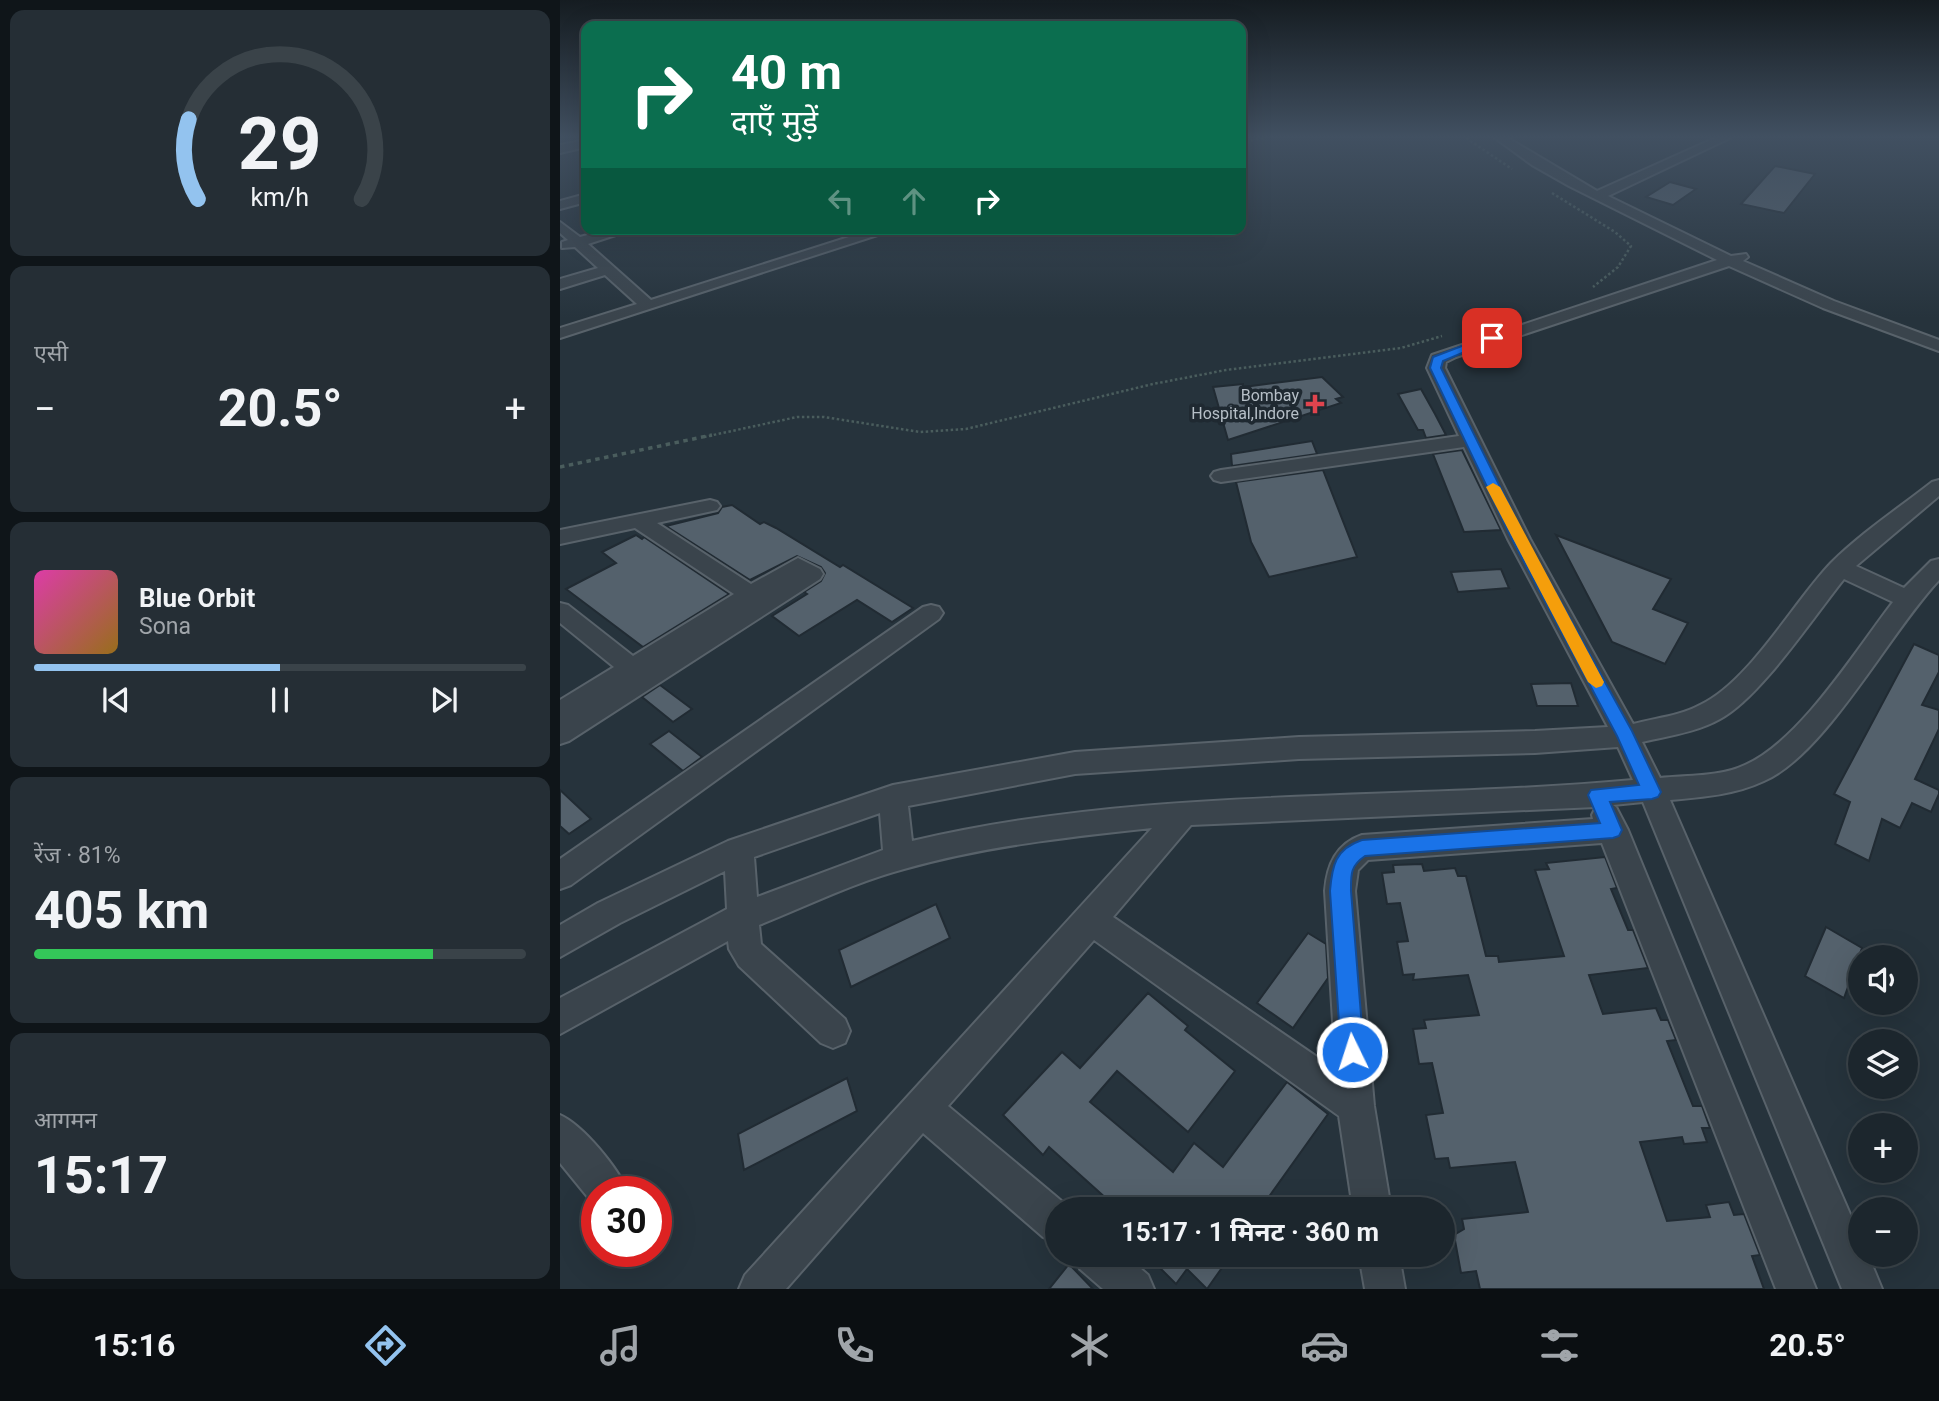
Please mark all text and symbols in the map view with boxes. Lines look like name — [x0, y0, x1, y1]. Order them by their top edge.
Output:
text: 40 m — [731, 44, 842, 101]
icon: right — [616, 49, 707, 140]
text: 29 — [238, 101, 322, 187]
text: दाएँ मुड़ें — [731, 103, 818, 141]
icon: left — [822, 182, 860, 220]
icon: ahead — [895, 182, 933, 220]
icon: right — [968, 182, 1006, 220]
text: km/h — [251, 183, 309, 212]
pin — [1462, 308, 1522, 368]
icon: arrive — [1473, 319, 1511, 357]
text: एसी — [34, 340, 68, 367]
text: 20.5° — [218, 378, 343, 439]
place label: Bombay Hospital,Indore — [1191, 386, 1299, 423]
text: − — [34, 387, 56, 431]
text: + — [504, 387, 526, 431]
marker: Bombay Hospital,Indore — [1305, 394, 1325, 414]
text: Blue Orbit — [139, 583, 255, 613]
text: Sona — [139, 613, 191, 640]
icon: previous — [97, 681, 135, 719]
icon: pause — [261, 681, 299, 719]
icon: next — [425, 681, 463, 719]
text: रेंज · 81% — [34, 842, 121, 869]
text: 405 km — [34, 880, 209, 941]
map controls — [1848, 945, 1918, 1267]
button: sound — [1848, 945, 1918, 1015]
position arrow — [1315, 1015, 1389, 1089]
button: layers — [1848, 1029, 1918, 1099]
text: आगमन — [34, 1107, 97, 1134]
button: + — [1848, 1113, 1918, 1183]
text: 15:17 — [34, 1145, 168, 1206]
speed limit sign: 30 — [581, 1176, 672, 1267]
button: − — [1848, 1197, 1918, 1267]
text: 15:17 · 1 मिनट · 360 m — [1121, 1217, 1379, 1247]
icon: directions — [361, 1321, 410, 1370]
icon: music — [596, 1321, 645, 1370]
icon: phone — [830, 1321, 879, 1370]
icon: climate — [1065, 1321, 1114, 1370]
icon: car — [1300, 1321, 1349, 1370]
icon: filters — [1535, 1321, 1584, 1370]
text: 15:16 — [93, 1326, 175, 1364]
text: 20.5° — [1769, 1326, 1846, 1364]

